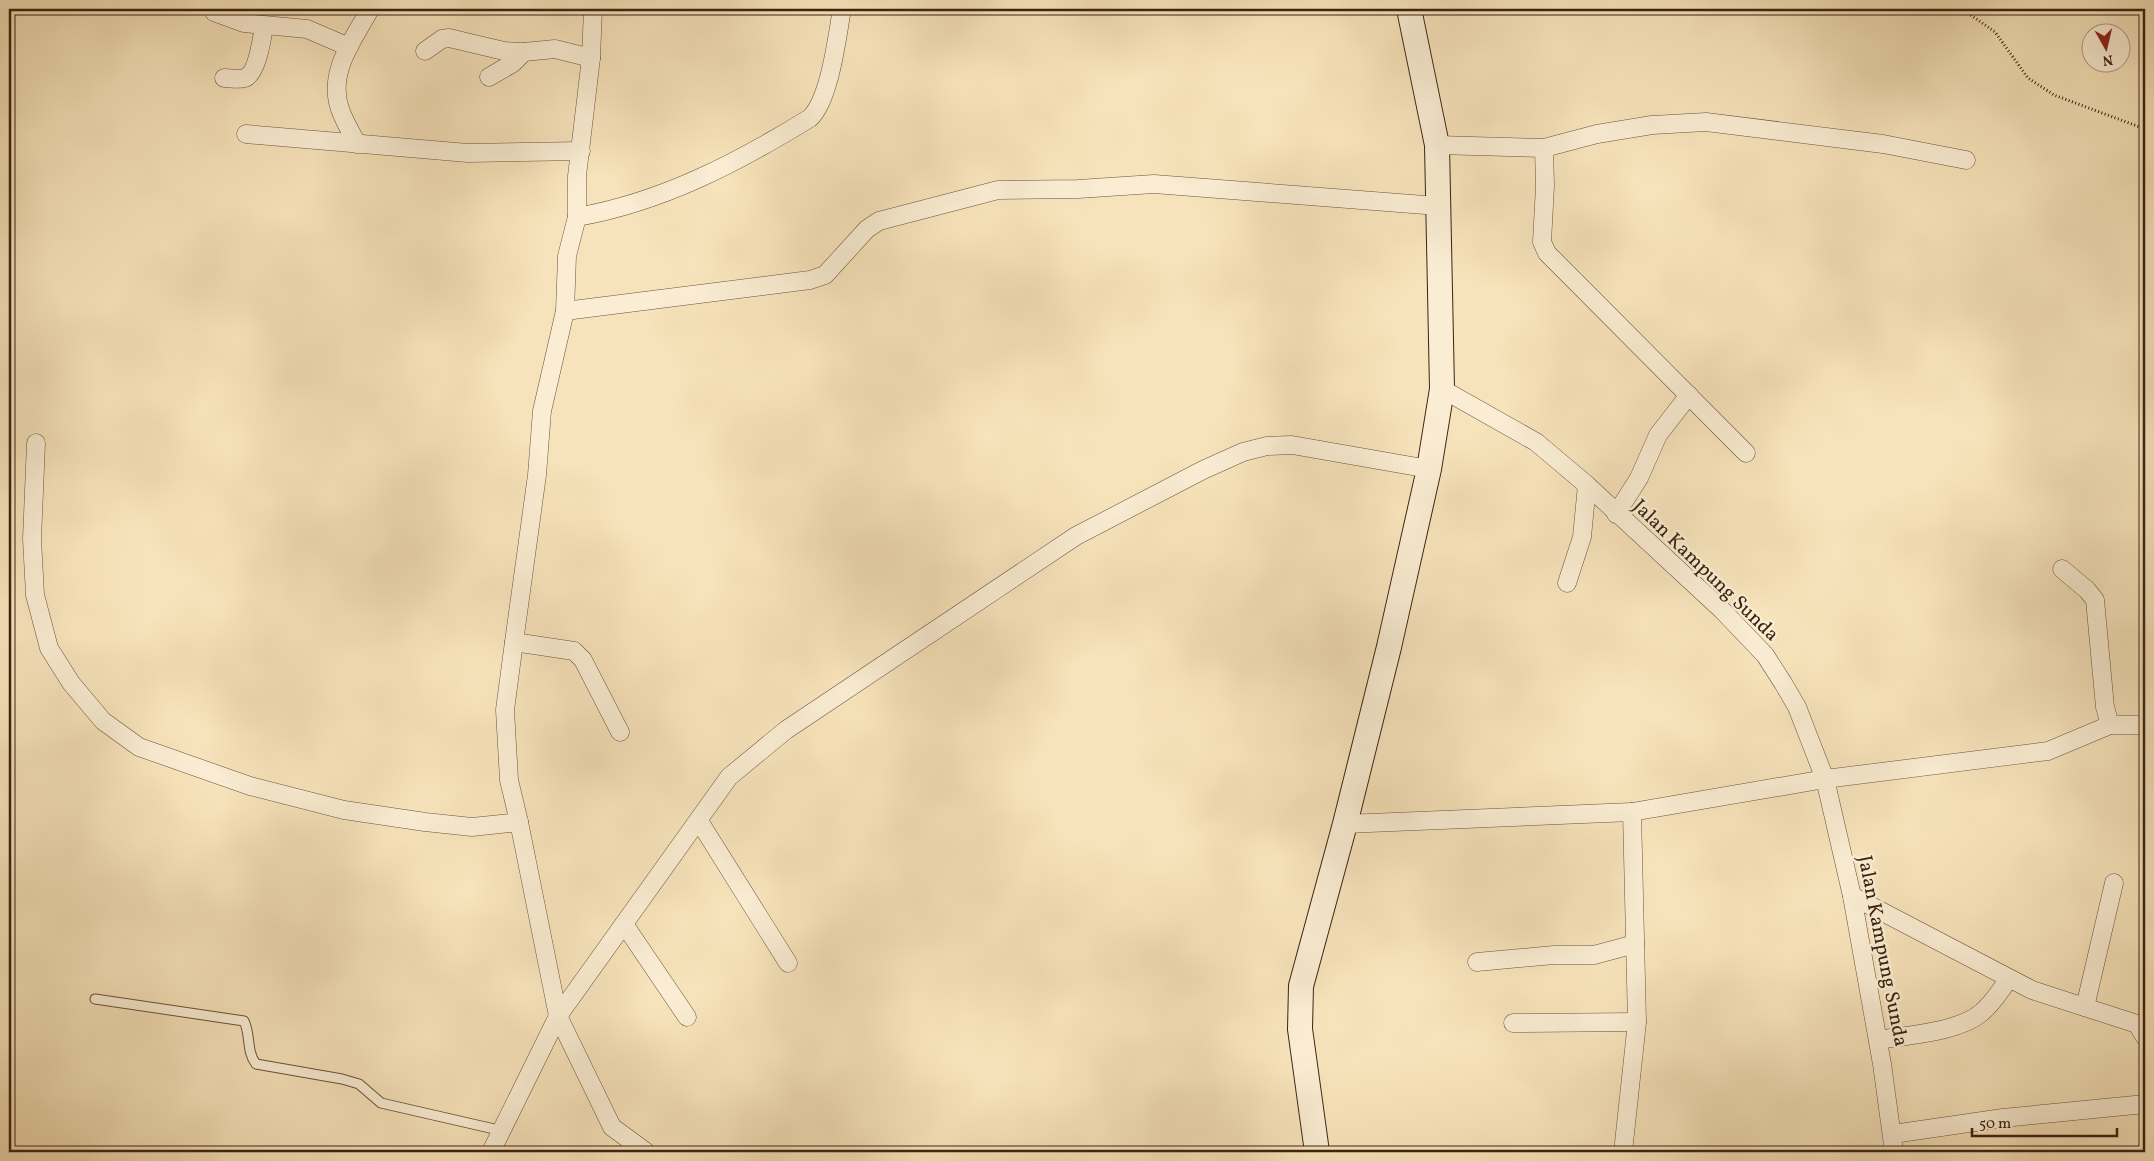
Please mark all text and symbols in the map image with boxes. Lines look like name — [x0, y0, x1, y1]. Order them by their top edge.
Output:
north arrow — [2082, 22, 2132, 72]
text: N — [2101, 49, 2114, 70]
street label: Jalan Kampung Sunda — [1625, 494, 1785, 648]
street label: Jalan Kampung Sunda — [1850, 853, 1914, 1049]
scale bar — [1972, 1106, 2116, 1138]
text: 50 m — [1979, 1114, 2011, 1135]

